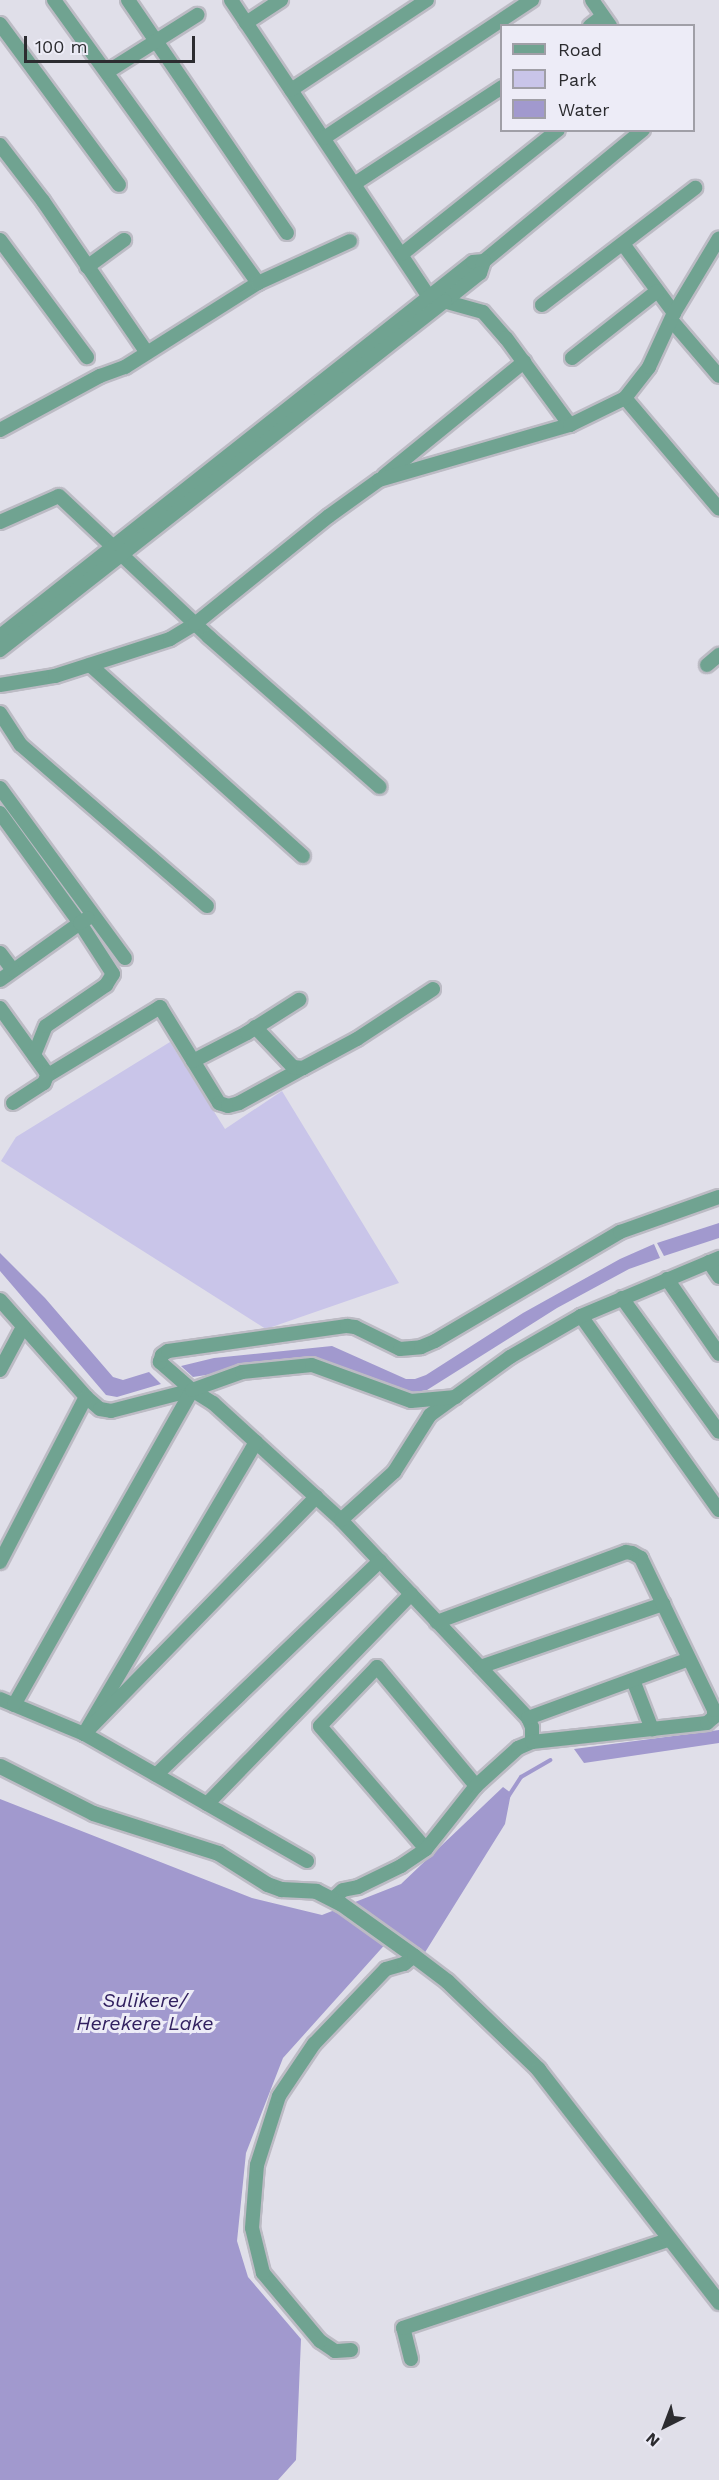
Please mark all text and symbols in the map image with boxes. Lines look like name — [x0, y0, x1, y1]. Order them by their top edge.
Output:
scale bar — [27, 24, 198, 62]
legend — [500, 24, 695, 132]
text: 100 m — [35, 36, 88, 57]
text: Road — [558, 39, 602, 60]
text: Park — [558, 69, 597, 90]
text: Water — [558, 99, 610, 120]
water label: Sulikere/ Herekere Lake — [76, 1988, 214, 2035]
north arrow — [635, 2396, 695, 2456]
text: N — [642, 2429, 663, 2451]

